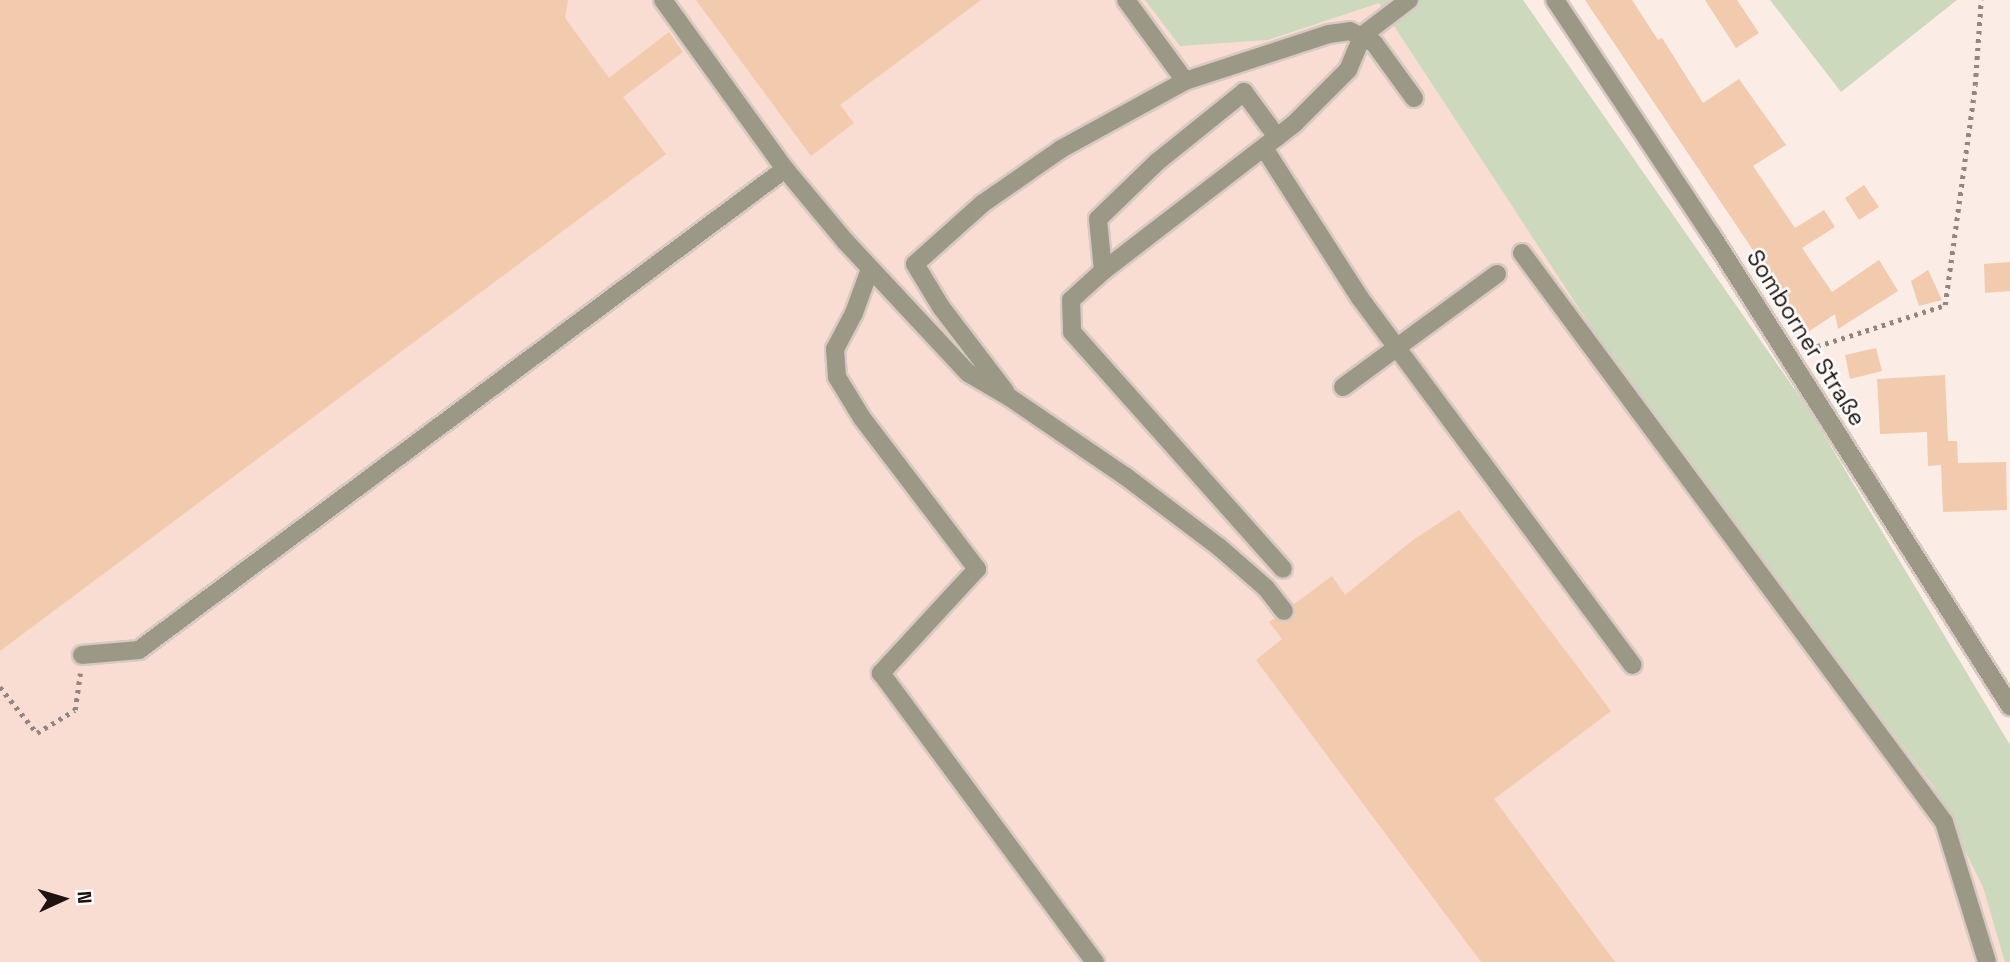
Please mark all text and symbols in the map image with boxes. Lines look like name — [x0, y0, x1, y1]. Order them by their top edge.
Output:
street label: Somborner Straße — [1741, 245, 1871, 431]
north arrow — [28, 864, 98, 934]
text: N — [72, 890, 97, 905]

